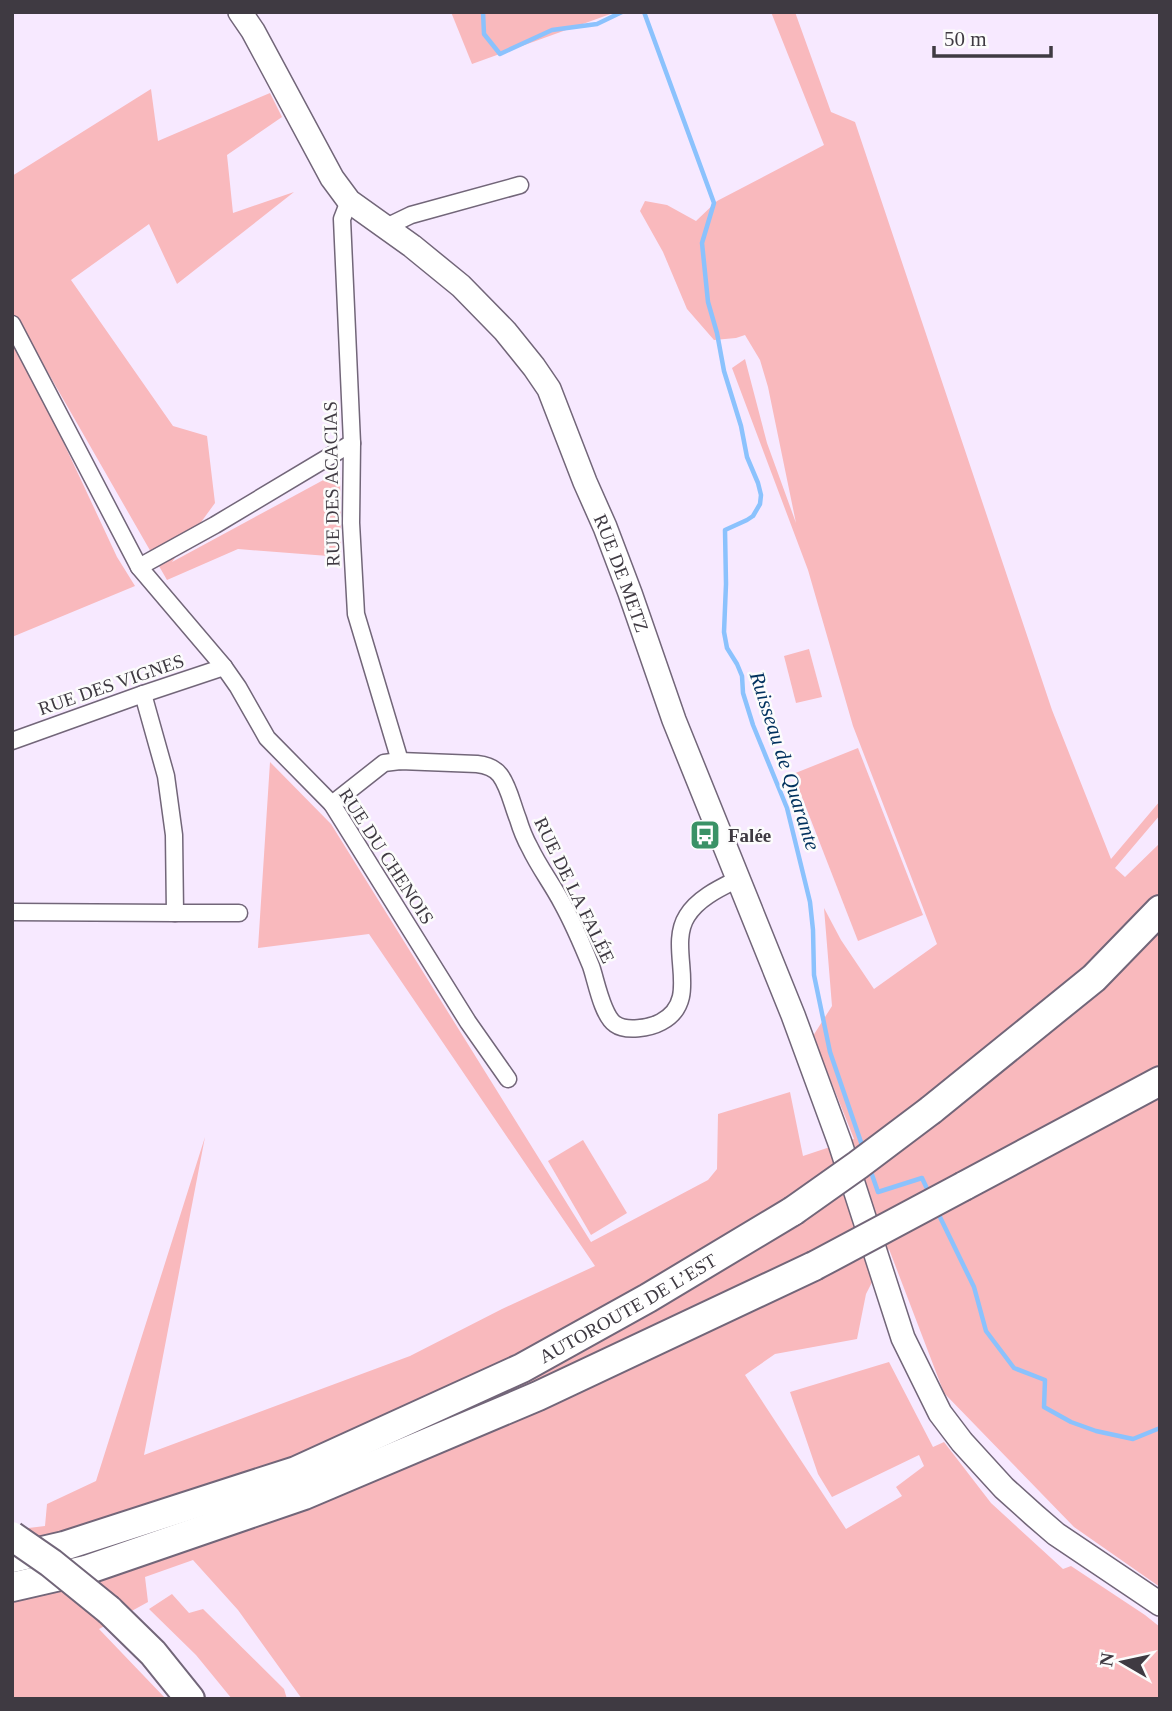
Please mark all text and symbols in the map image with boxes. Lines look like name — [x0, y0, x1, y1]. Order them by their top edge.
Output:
scale bar — [934, 14, 1051, 58]
text: 50 m — [944, 27, 987, 51]
street label: RUE DES ACACIAS — [320, 401, 343, 567]
street label: RUE DE METZ — [590, 511, 653, 635]
street label: RUE DES VIGNES — [36, 650, 187, 719]
water label: Ruisseau de Quarante — [744, 668, 825, 853]
street label: RUE DU CHENOIS — [335, 785, 438, 928]
street label: RUE DE LA FALÉE — [530, 814, 619, 967]
bus stop icon: Falée — [688, 818, 722, 852]
place label: Falée — [728, 825, 771, 846]
street label: AUTOROUTE DE L’EST — [536, 1249, 721, 1367]
north arrow — [1088, 1627, 1158, 1697]
text: N — [1095, 1651, 1118, 1668]

